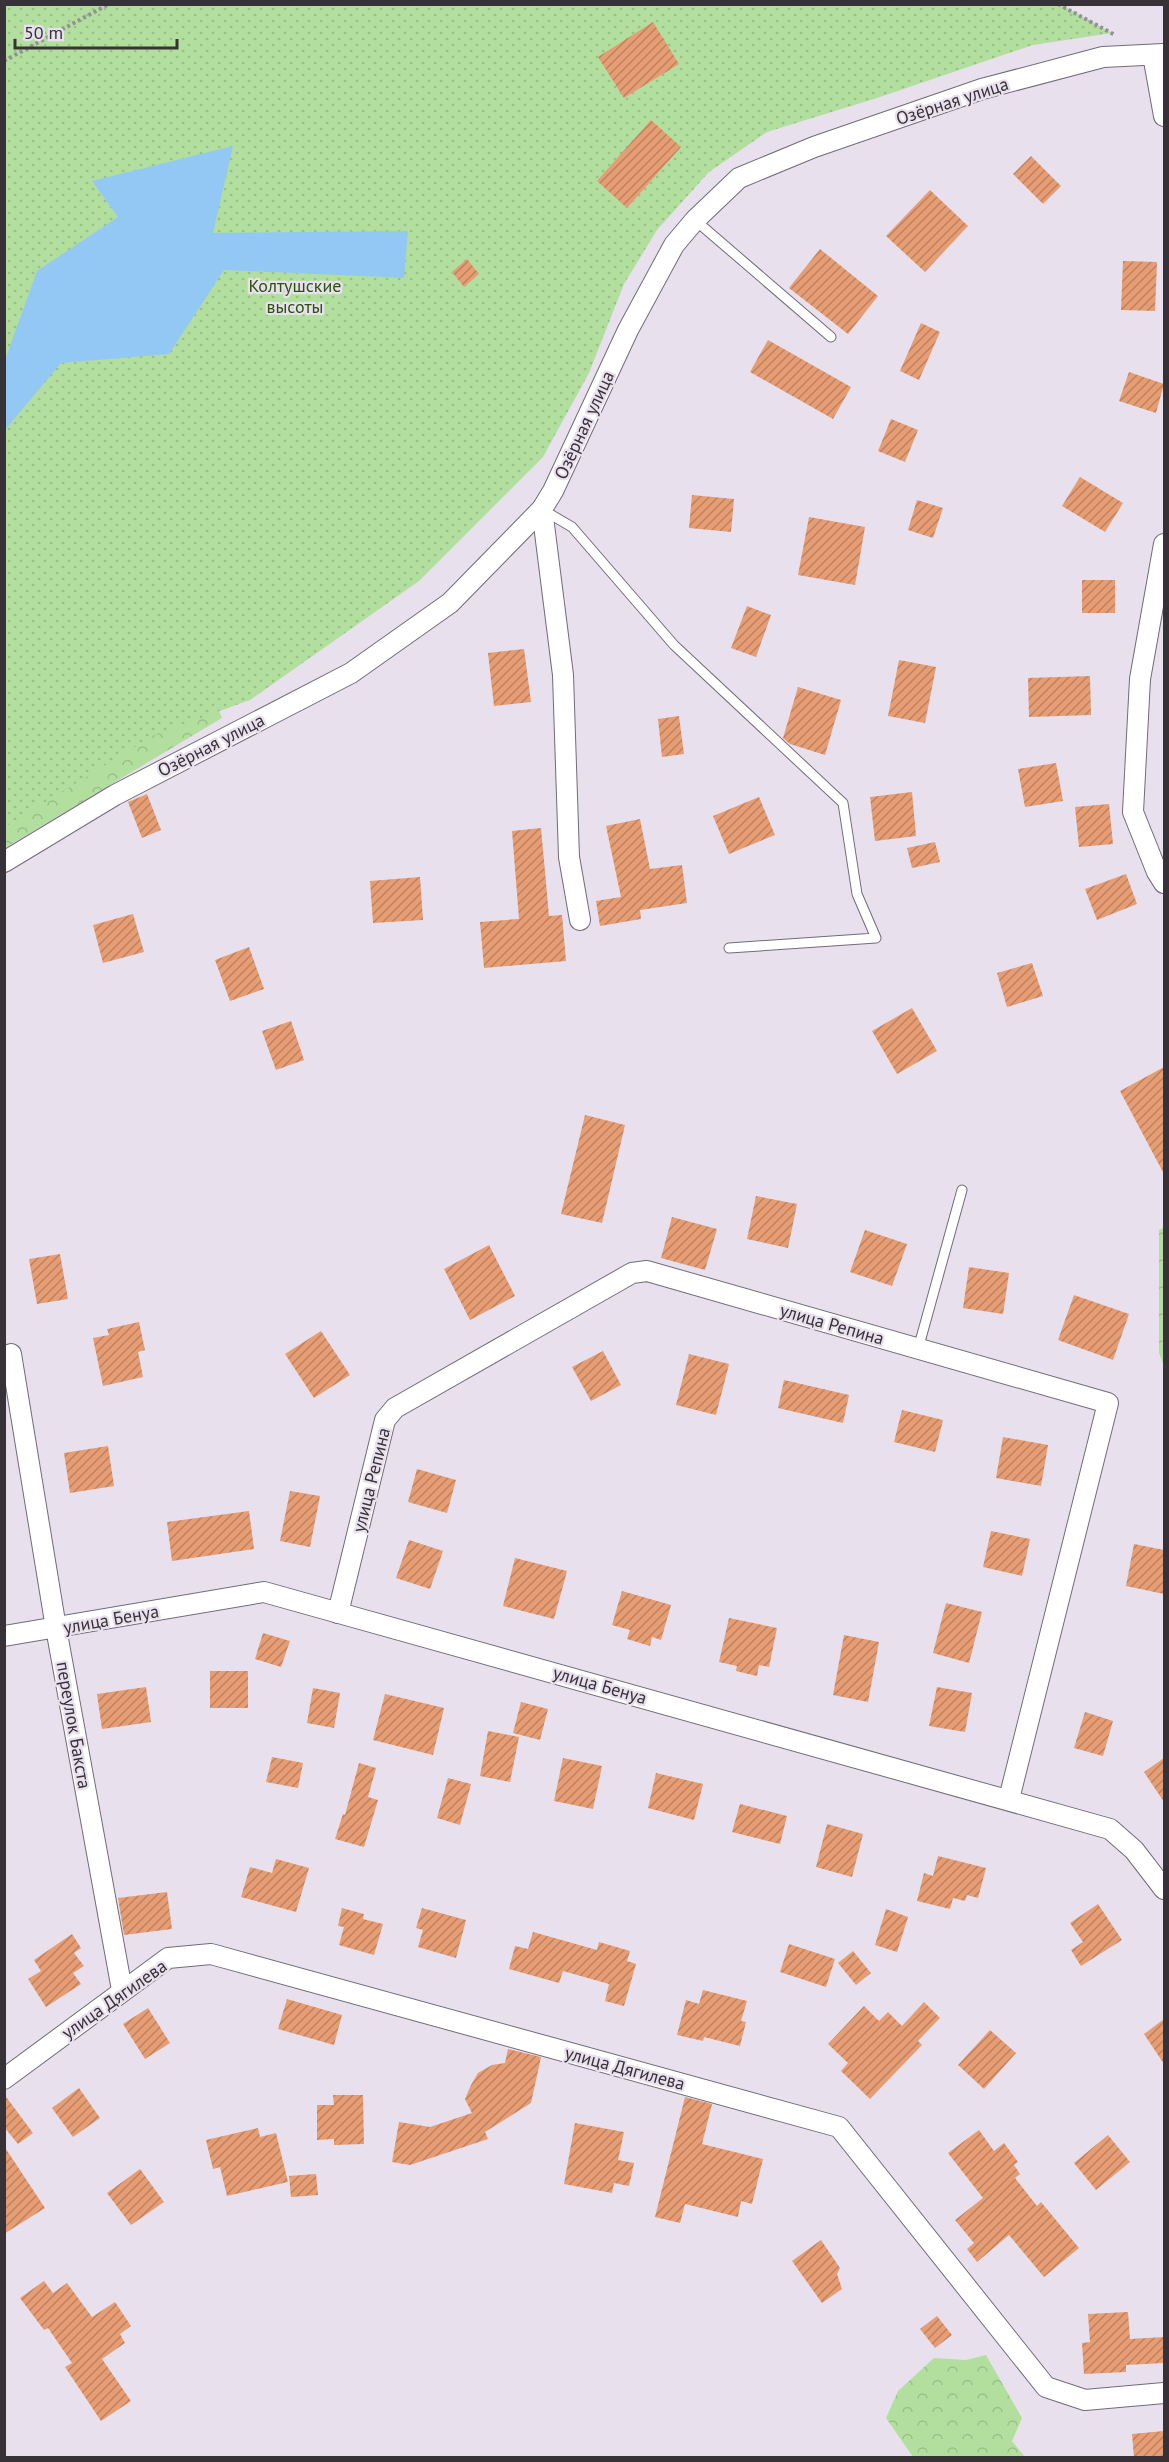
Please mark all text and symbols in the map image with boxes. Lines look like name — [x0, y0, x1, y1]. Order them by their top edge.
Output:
scale bar — [15, 12, 177, 50]
text: 50 m — [24, 21, 63, 44]
street label: Озёрная улица — [893, 72, 1011, 130]
park label: Колтушские высоты — [249, 274, 341, 318]
street label: Озёрная улица — [549, 367, 619, 483]
street label: Озёрная улица — [154, 708, 268, 782]
street label: улица Репина — [777, 1298, 887, 1350]
street label: улица Репина — [347, 1425, 395, 1535]
street label: улица Бенуа — [61, 1599, 161, 1639]
street label: переулок Бакста — [51, 1660, 97, 1790]
street label: улица Бенуа — [550, 1661, 650, 1709]
street label: улица Дягилева — [57, 1954, 171, 2044]
street label: улица Дягилева — [562, 2041, 688, 2095]

